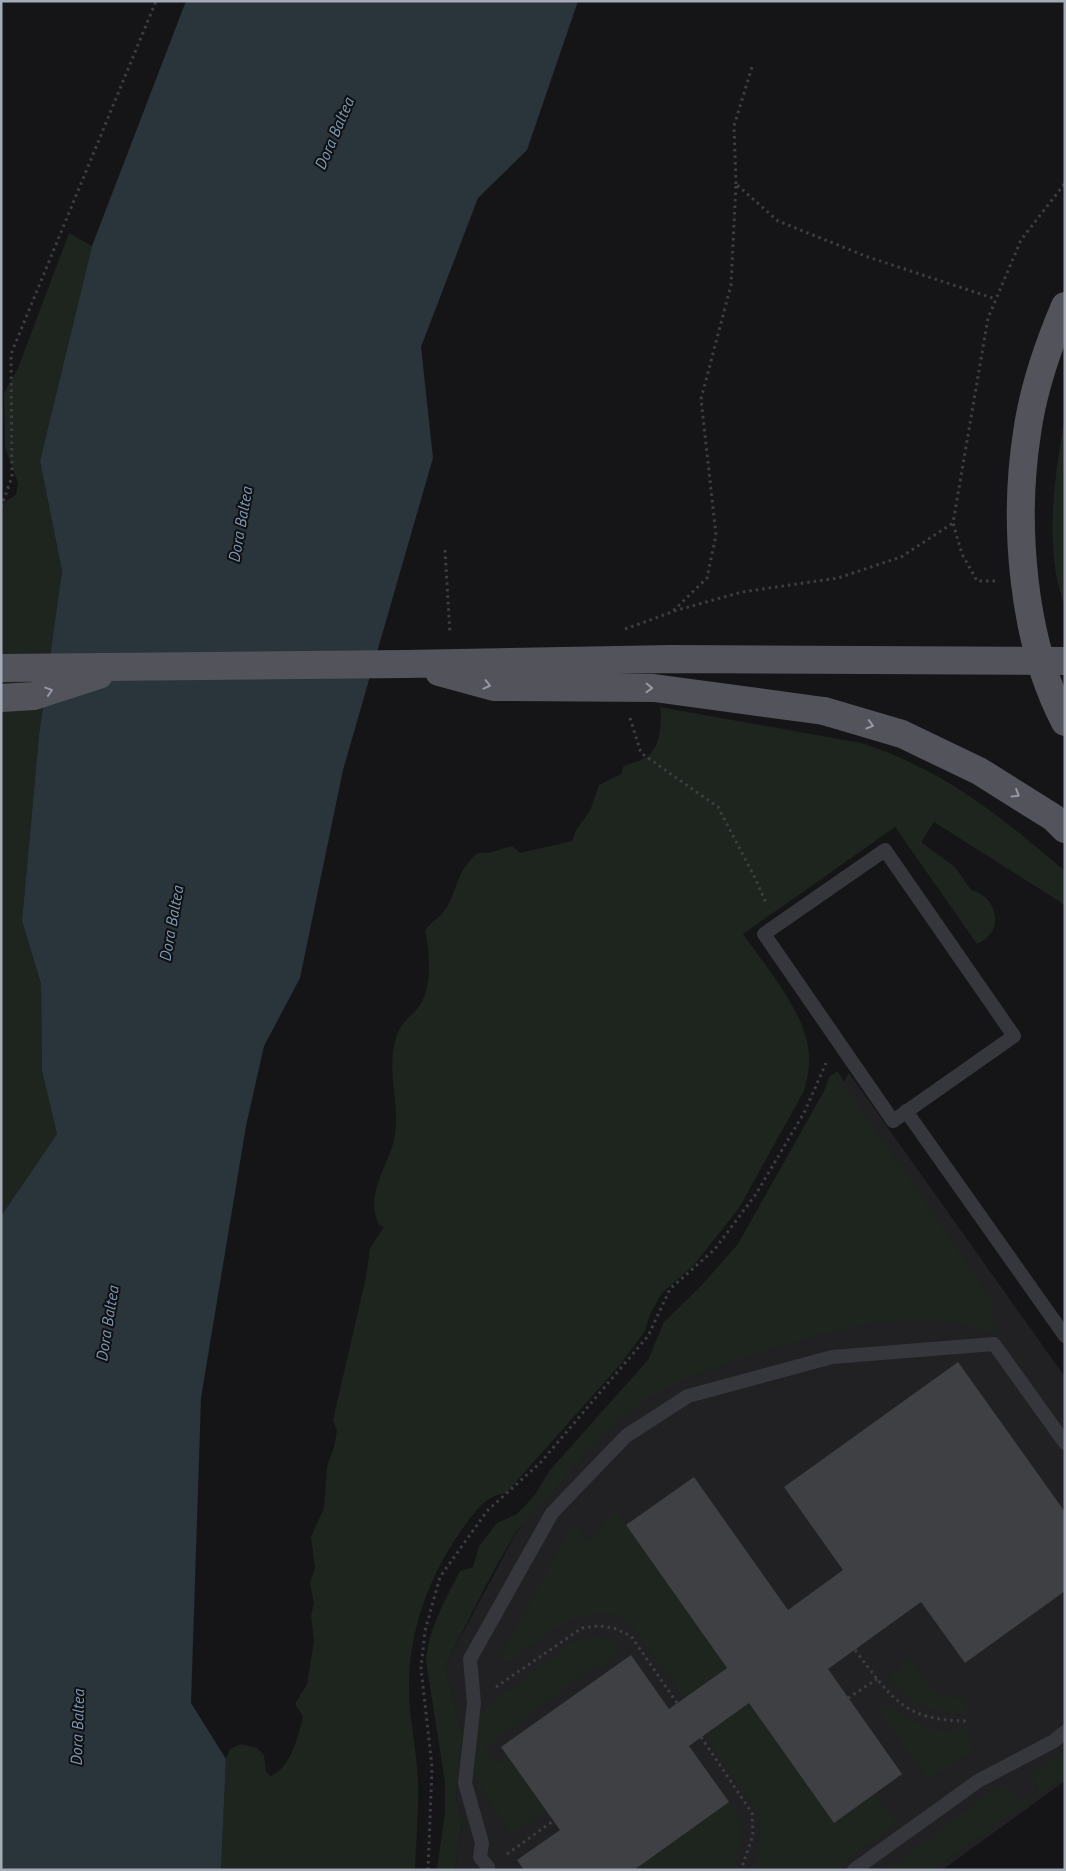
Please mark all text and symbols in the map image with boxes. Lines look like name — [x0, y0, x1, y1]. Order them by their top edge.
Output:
water label: Dora Baltea — [310, 94, 358, 172]
water label: Dora Baltea — [224, 484, 257, 563]
one-way arrow — [482, 679, 490, 689]
one-way arrow — [645, 682, 653, 693]
one-way arrow — [44, 687, 53, 697]
one-way arrow — [866, 719, 874, 729]
one-way arrow — [1011, 788, 1020, 798]
water label: Dora Baltea — [155, 883, 188, 962]
water label: Dora Baltea — [91, 1283, 123, 1362]
water label: Dora Baltea — [66, 1688, 88, 1766]

